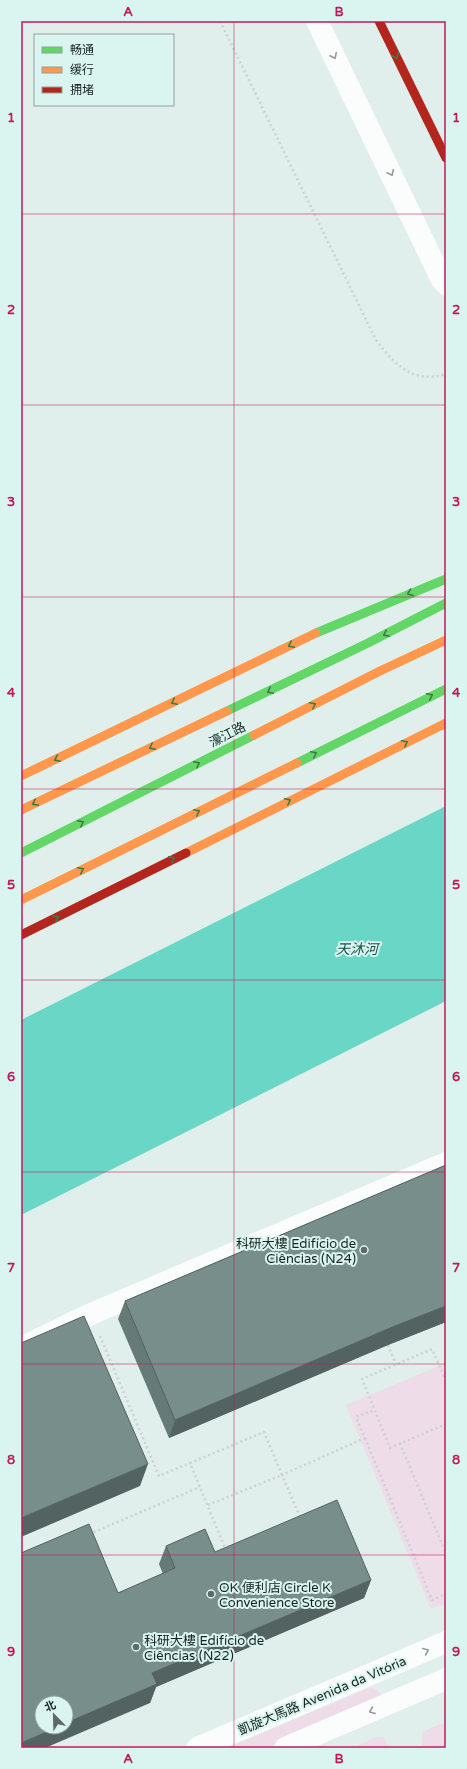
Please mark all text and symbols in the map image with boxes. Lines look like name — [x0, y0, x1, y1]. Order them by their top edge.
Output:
text: A — [123, 4, 133, 20]
text: B — [334, 4, 344, 20]
legend — [34, 34, 174, 106]
text: 畅通 — [70, 43, 94, 57]
one-way arrow — [329, 52, 337, 59]
one-way arrow — [391, 52, 399, 59]
text: 缓行 — [70, 63, 94, 77]
text: 拥堵 — [70, 83, 94, 97]
text: 1 — [7, 110, 15, 126]
text: 1 — [452, 110, 460, 126]
one-way arrow — [386, 169, 394, 177]
text: 2 — [7, 302, 15, 318]
text: 2 — [452, 302, 460, 318]
text: 3 — [7, 494, 15, 510]
text: 3 — [452, 494, 460, 510]
one-way arrow — [406, 589, 413, 597]
one-way arrow — [383, 629, 391, 637]
one-way arrow — [288, 640, 295, 648]
text: 4 — [7, 685, 16, 701]
text: 4 — [452, 685, 461, 701]
one-way arrow — [266, 686, 274, 694]
one-way arrow — [426, 694, 433, 701]
one-way arrow — [171, 697, 178, 705]
one-way arrow — [308, 702, 316, 710]
street label: 濠江路 — [206, 719, 248, 751]
one-way arrow — [400, 740, 408, 748]
one-way arrow — [149, 742, 157, 750]
one-way arrow — [309, 752, 317, 759]
one-way arrow — [54, 754, 61, 762]
one-way arrow — [192, 761, 200, 769]
one-way arrow — [32, 798, 40, 806]
one-way arrow — [284, 798, 292, 806]
one-way arrow — [193, 809, 201, 817]
one-way arrow — [77, 820, 84, 828]
one-way arrow — [168, 857, 175, 864]
one-way arrow — [77, 867, 84, 875]
text: 5 — [7, 877, 15, 893]
text: 5 — [452, 877, 460, 893]
one-way arrow — [52, 915, 59, 922]
water label: 天沐河 — [336, 941, 381, 958]
text: 6 — [7, 1069, 15, 1085]
text: 6 — [452, 1069, 460, 1085]
place label: 科研大樓 Edifício de Ciências (N24) — [236, 1236, 356, 1267]
marker: 科研大樓 Edifício de Ciências (N24) — [359, 1245, 369, 1255]
text: 7 — [7, 1260, 15, 1276]
text: 7 — [452, 1260, 460, 1276]
text: 8 — [7, 1452, 15, 1468]
text: 8 — [452, 1452, 460, 1468]
place label: OK 便利店 Circle K Convenience Store — [219, 1580, 334, 1611]
marker: OK 便利店 Circle K Convenience Store — [206, 1589, 216, 1599]
place label: 科研大樓 Edifício de Ciências (N22) — [144, 1633, 264, 1664]
marker: 科研大樓 Edifício de Ciências (N22) — [131, 1642, 141, 1652]
text: 9 — [7, 1644, 15, 1660]
text: 9 — [452, 1644, 460, 1660]
one-way arrow — [423, 1647, 430, 1655]
street label: 凱旋大馬路 Avenida da Vitória — [236, 1653, 409, 1739]
north arrow — [34, 1695, 74, 1735]
text: 北 — [43, 1698, 58, 1714]
one-way arrow — [368, 1707, 375, 1715]
text: A — [123, 1751, 133, 1767]
text: B — [334, 1751, 344, 1767]

